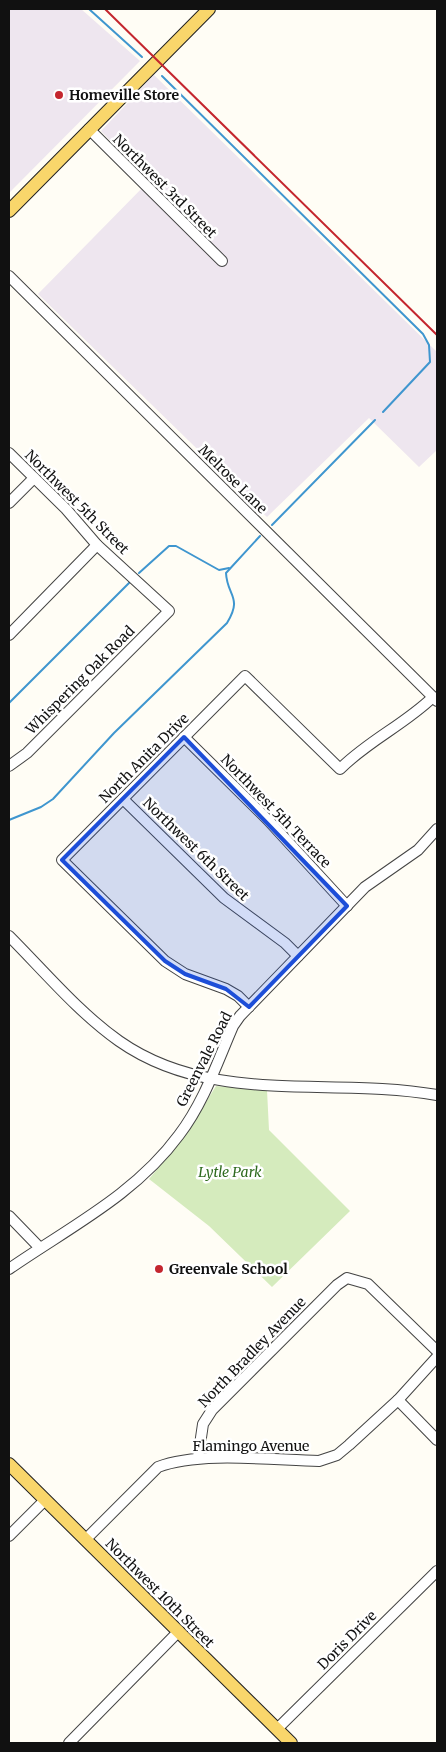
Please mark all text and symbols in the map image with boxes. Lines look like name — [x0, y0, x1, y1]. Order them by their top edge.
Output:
place label: Homeville Store — [69, 86, 180, 104]
marker: Homeville Store — [53, 89, 65, 101]
street label: Northwest 3rd Street — [109, 130, 221, 242]
street label: Melrose Lane — [195, 441, 271, 517]
street label: Northwest 5th Street — [21, 446, 133, 558]
street label: Whispering Oak Road — [21, 621, 139, 739]
street label: North Anita Drive — [95, 709, 193, 807]
street label: Northwest 5th Terrace — [217, 750, 335, 872]
street label: Northwest 6th Street — [139, 794, 253, 905]
street label: Greenvale Road — [172, 1008, 236, 1109]
park label: Lytle Park — [198, 1163, 262, 1181]
place label: Greenvale School — [169, 1260, 288, 1278]
marker: Greenvale School — [153, 1263, 165, 1275]
street label: North Bradley Avenue — [194, 1293, 310, 1411]
street label: Flamingo Avenue — [193, 1437, 309, 1455]
street label: Northwest 10th Street — [102, 1535, 219, 1652]
street label: Doris Drive — [314, 1607, 380, 1673]

